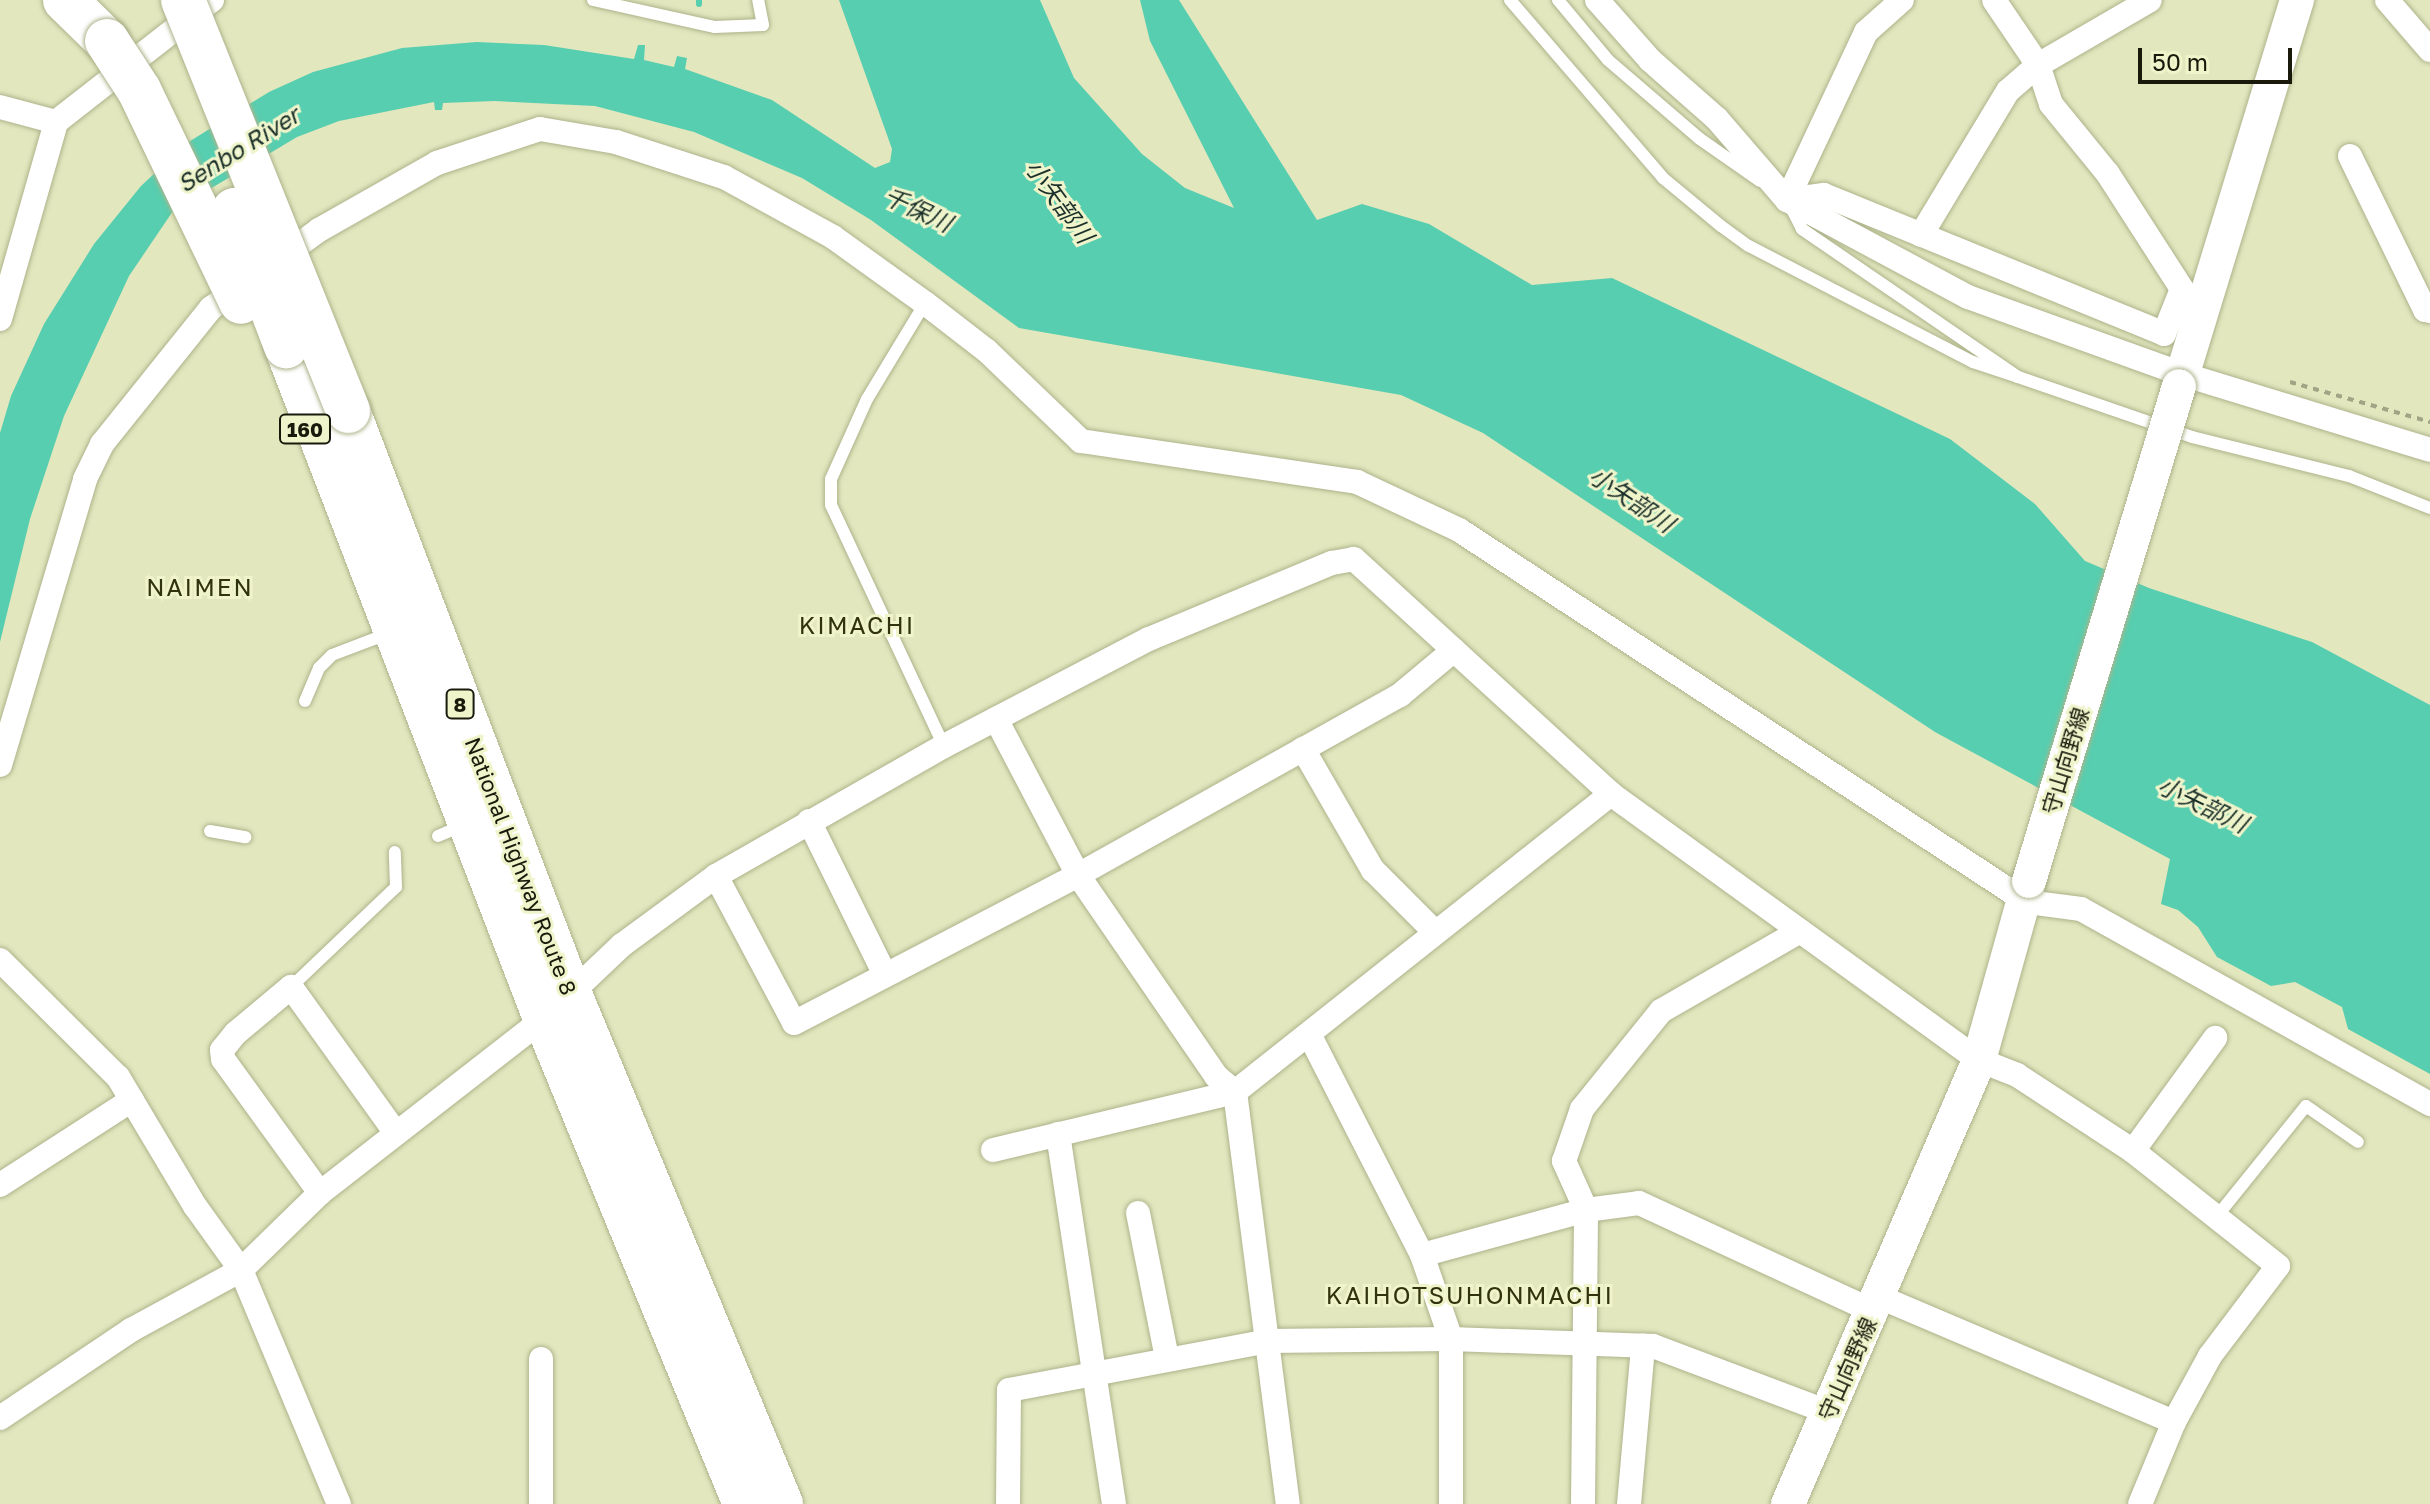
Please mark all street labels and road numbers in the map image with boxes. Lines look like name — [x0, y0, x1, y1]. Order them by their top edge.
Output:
road number: 160 — [279, 413, 331, 445]
road number: 8 — [444, 688, 476, 720]
street label: 守山向野線 — [2036, 705, 2094, 817]
street label: National Highway Route 8 — [460, 734, 582, 998]
street label: 守山向野線 — [1813, 1313, 1881, 1425]

